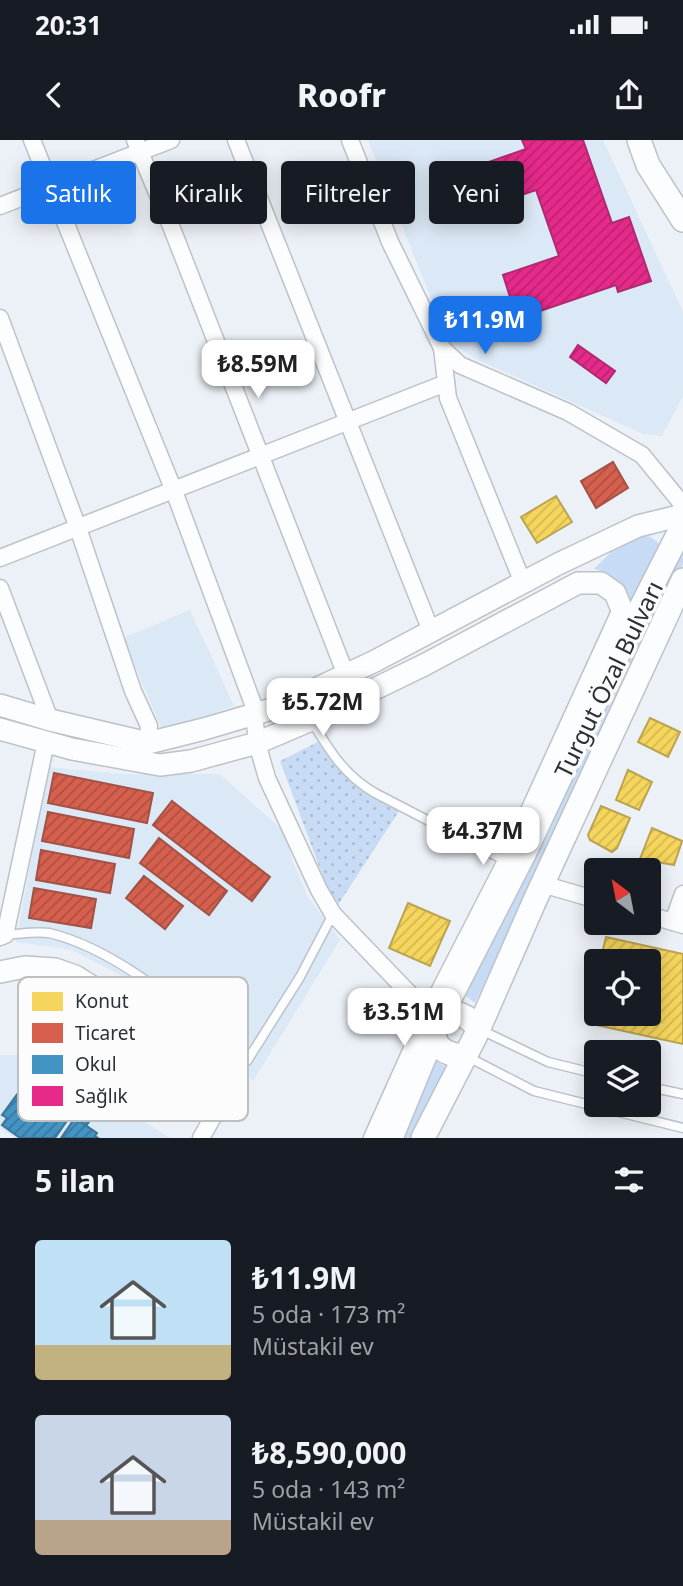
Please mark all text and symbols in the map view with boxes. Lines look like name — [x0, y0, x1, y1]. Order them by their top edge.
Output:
text: 20:31 — [35, 7, 102, 43]
text: Roofr — [297, 73, 386, 116]
icon: back — [35, 76, 73, 114]
icon: share — [610, 76, 648, 114]
chip: Satılık — [21, 161, 136, 224]
chip: Kiralık — [150, 161, 267, 224]
chip: Filtreler — [281, 161, 415, 224]
chip: Yeni — [429, 161, 524, 224]
pin: ₺11.9M — [428, 296, 542, 356]
text: ₺11.9M — [445, 303, 525, 335]
pin: ₺8.59M — [201, 341, 315, 400]
text: ₺8.59M — [218, 347, 298, 379]
street label: Turgut Özal Bulvarı — [546, 575, 670, 783]
pin: ₺5.72M — [266, 678, 380, 738]
text: ₺5.72M — [283, 685, 363, 717]
pin: ₺4.37M — [426, 808, 540, 867]
text: ₺4.37M — [443, 814, 523, 846]
north arrow — [584, 858, 662, 934]
map controls — [584, 858, 661, 1117]
button: locate — [584, 949, 661, 1026]
legend — [18, 977, 248, 1121]
text: Konut — [75, 988, 129, 1014]
pin: ₺3.51M — [347, 988, 461, 1048]
text: ₺3.51M — [364, 995, 444, 1027]
text: Ticaret — [75, 1020, 135, 1046]
button: layers — [584, 1040, 661, 1117]
text: Okul — [75, 1051, 117, 1077]
text: Sağlık — [75, 1083, 128, 1109]
text: 5 ilan — [35, 1160, 115, 1201]
icon: filters — [610, 1161, 648, 1199]
text: ₺11.9M — [252, 1257, 357, 1298]
icon: home — [91, 1268, 175, 1352]
text: 5 oda · 173 m² — [252, 1298, 405, 1330]
text: Müstakil ev — [252, 1330, 374, 1362]
text: ₺8,590,000 — [252, 1432, 406, 1473]
icon: home — [91, 1443, 175, 1527]
text: 5 oda · 143 m² — [252, 1473, 405, 1505]
text: Müstakil ev — [252, 1505, 374, 1537]

